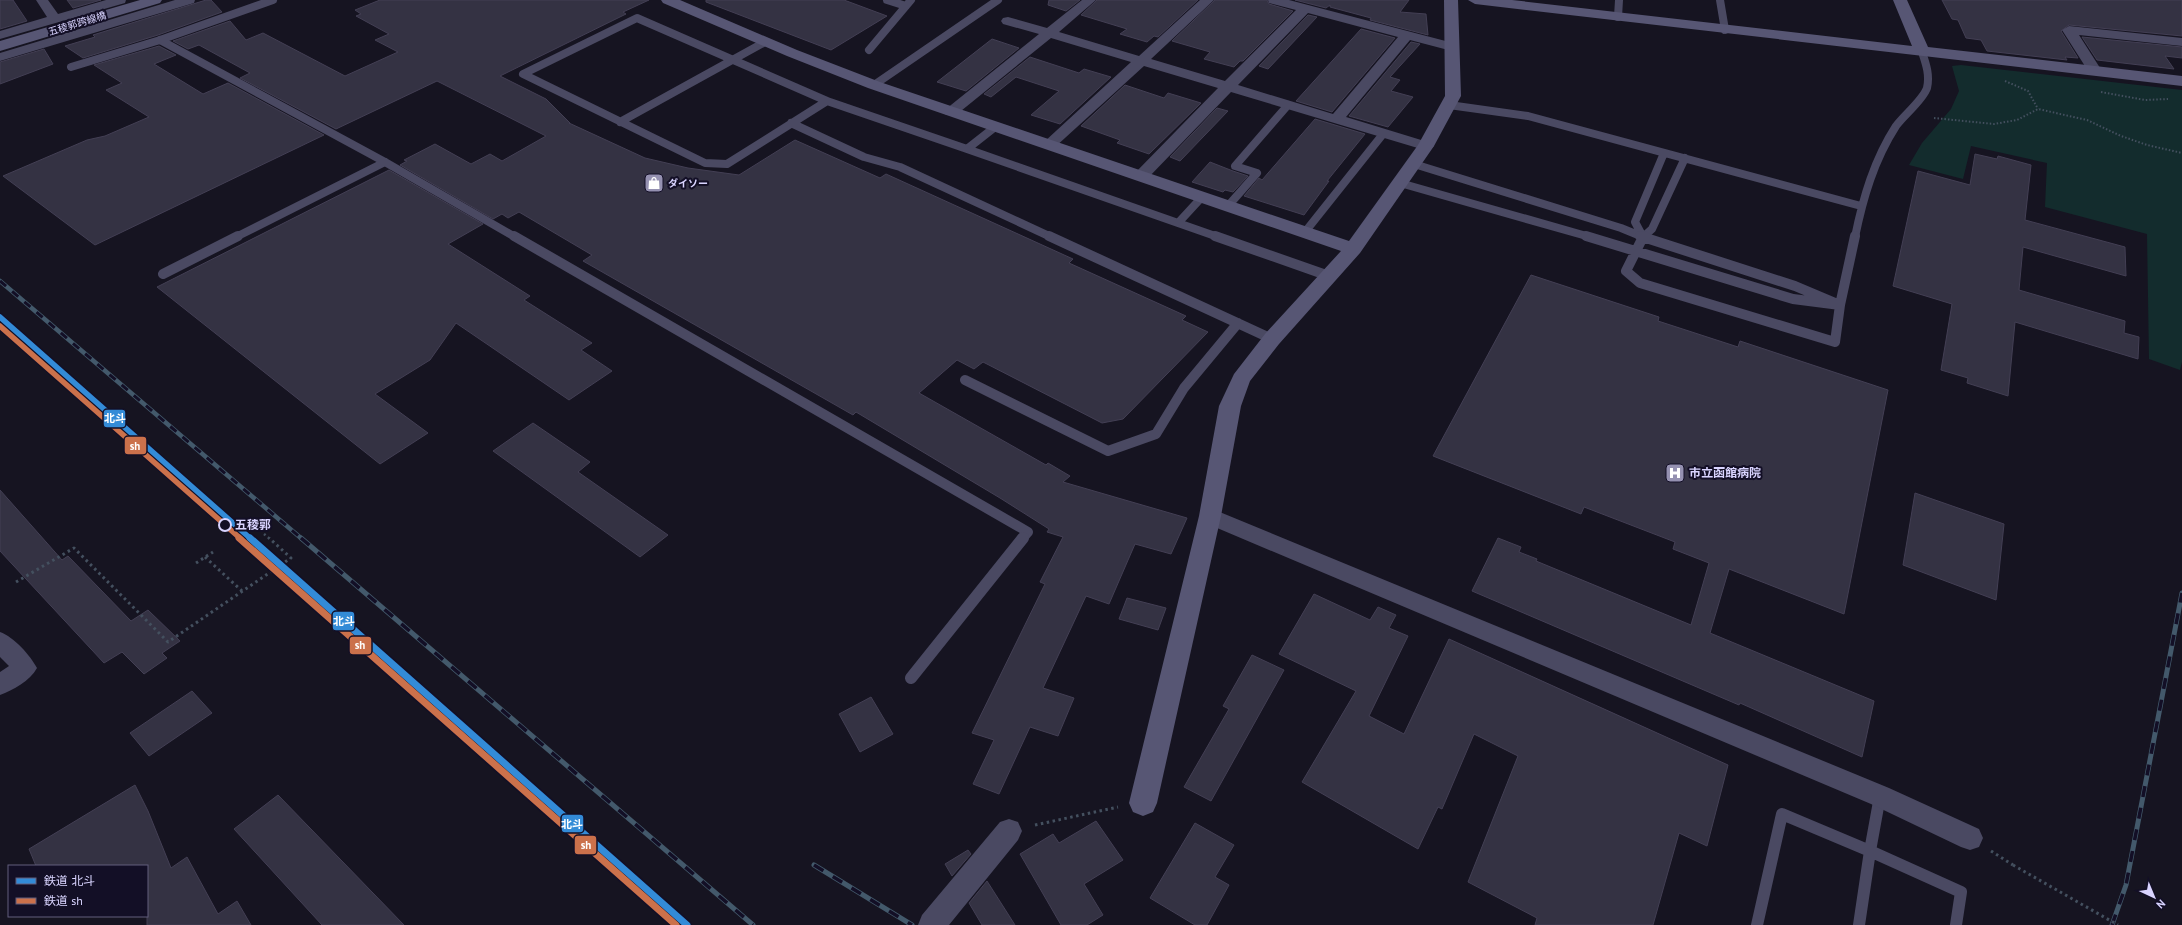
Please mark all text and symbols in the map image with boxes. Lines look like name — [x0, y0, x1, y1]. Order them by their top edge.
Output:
street label: 五稜郭跨線橋 — [47, 8, 108, 38]
shop icon: ダイソー — [643, 172, 665, 194]
place label: ダイソー — [668, 177, 708, 190]
line badge: 北斗 — [103, 409, 126, 428]
text: 北斗 — [104, 411, 126, 425]
line badge: sh — [124, 436, 147, 455]
text: sh — [130, 439, 140, 453]
hospital icon: 市立函館病院 — [1664, 462, 1686, 484]
place label: 市立函館病院 — [1689, 465, 1761, 480]
place label: 五稜郭 — [235, 517, 271, 532]
marker: 五稜郭 — [218, 518, 232, 532]
line badge: 北斗 — [332, 611, 355, 631]
text: 北斗 — [333, 614, 355, 628]
line badge: sh — [349, 636, 372, 655]
text: sh — [355, 638, 365, 652]
line badge: 北斗 — [561, 814, 584, 833]
text: 北斗 — [561, 817, 583, 831]
line badge: sh — [574, 835, 597, 855]
text: sh — [581, 838, 591, 852]
legend — [8, 865, 148, 917]
text: 鉄道 北斗 — [44, 873, 95, 888]
north arrow — [2134, 877, 2174, 917]
text: 鉄道 sh — [44, 893, 83, 908]
text: N — [2153, 897, 2168, 912]

